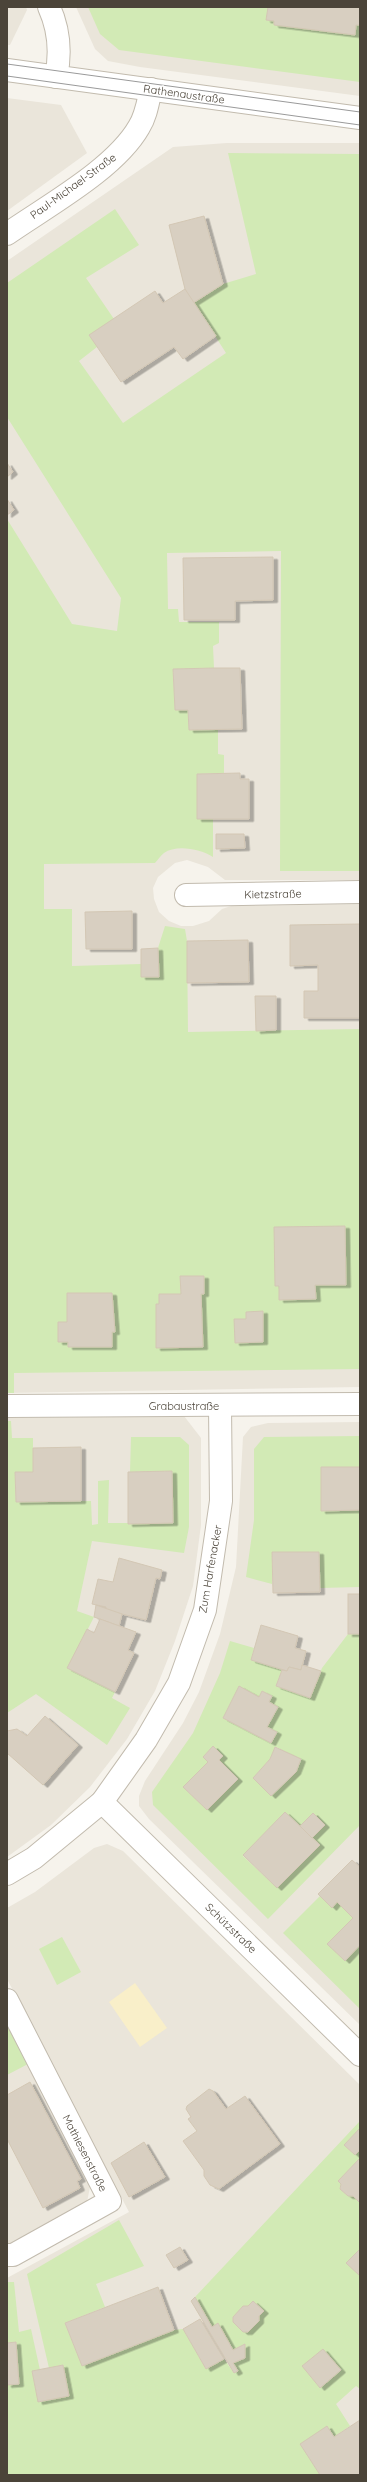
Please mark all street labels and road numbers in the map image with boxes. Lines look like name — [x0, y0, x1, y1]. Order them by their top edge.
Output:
street label: Rathenaustraße — [142, 81, 226, 107]
street label: Paul-Michael-Straße — [27, 150, 119, 222]
street label: Kietzstraße — [244, 886, 302, 902]
street label: Grabaustraße — [149, 1399, 219, 1413]
street label: Zum Harfenacker — [195, 1523, 225, 1614]
street label: Schützstraße — [202, 1900, 260, 1956]
street label: Mathiesenstraße — [60, 2112, 110, 2194]

